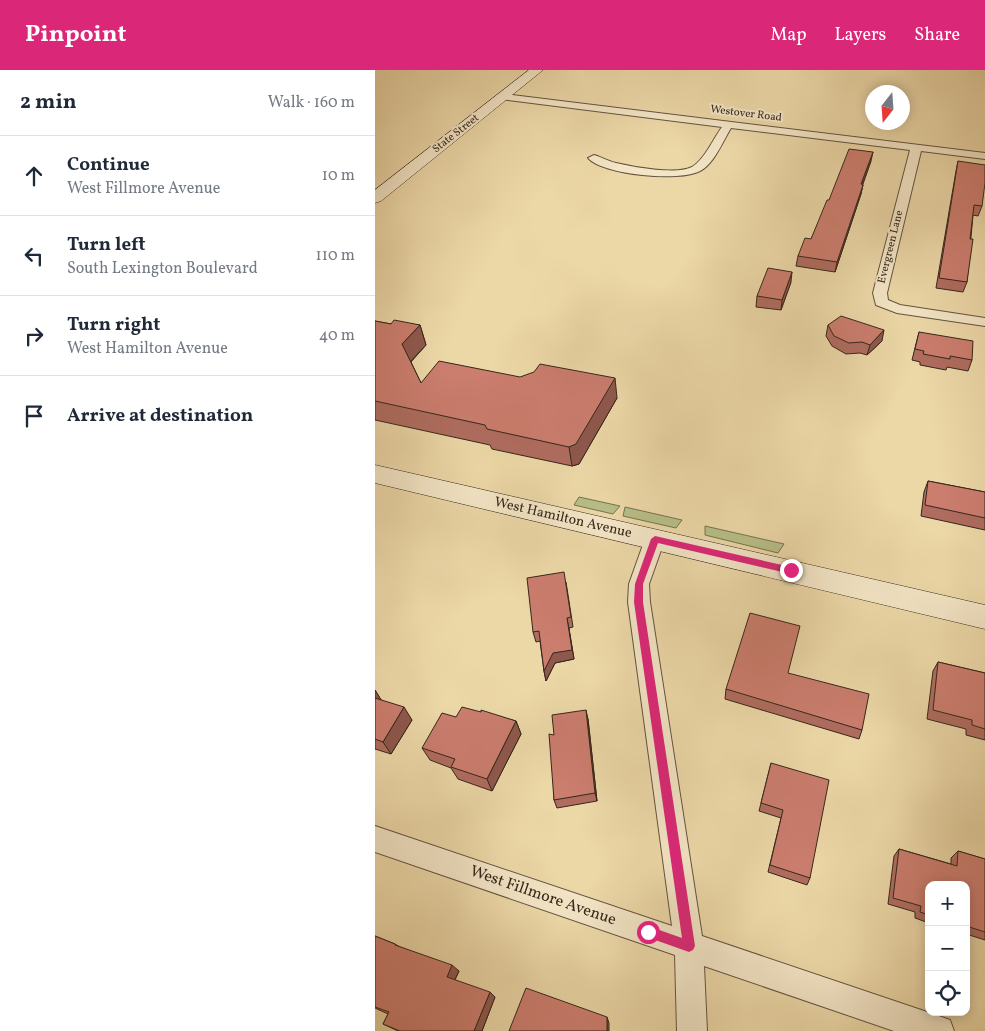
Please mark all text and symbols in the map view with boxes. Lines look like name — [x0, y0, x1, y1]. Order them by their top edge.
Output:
text: Pinpoint — [25, 18, 127, 52]
text: Map — [770, 23, 806, 48]
text: Layers — [834, 23, 886, 48]
text: Share — [914, 23, 960, 48]
north arrow — [865, 85, 910, 130]
text: 2 min — [20, 88, 77, 117]
text: Walk · 160 m — [268, 92, 355, 114]
street label: Westover Road — [709, 102, 783, 126]
street label: State Street — [430, 111, 482, 157]
text: Continue — [67, 152, 150, 178]
icon: ahead — [20, 162, 48, 190]
text: 10 m — [322, 165, 355, 187]
text: West Fillmore Avenue — [67, 178, 220, 200]
street label: Evergreen Lane — [875, 209, 907, 285]
text: Turn left — [67, 232, 146, 258]
icon: left — [20, 242, 48, 270]
text: 110 m — [316, 245, 355, 267]
text: South Lexington Boulevard — [67, 258, 258, 280]
text: Turn right — [67, 312, 160, 338]
icon: right — [20, 322, 48, 350]
text: 40 m — [319, 325, 355, 347]
text: West Hamilton Avenue — [67, 338, 228, 360]
icon: arrive — [20, 402, 48, 430]
text: Arrive at destination — [67, 403, 253, 429]
street label: West Hamilton Avenue — [492, 493, 634, 543]
route end — [780, 559, 803, 582]
street label: West Fillmore Avenue — [467, 861, 619, 931]
map controls — [925, 881, 970, 1016]
button: + — [925, 881, 970, 926]
route start — [637, 921, 660, 944]
button: − — [925, 926, 970, 971]
button: locate — [925, 971, 970, 1016]

